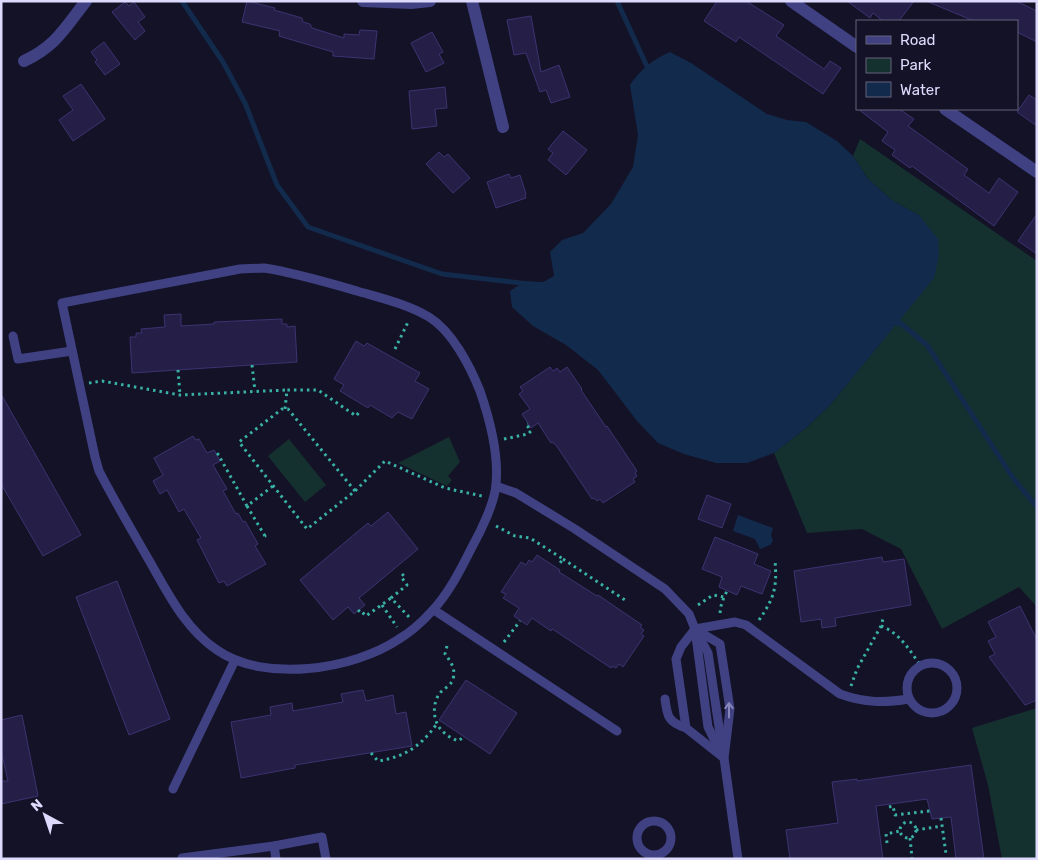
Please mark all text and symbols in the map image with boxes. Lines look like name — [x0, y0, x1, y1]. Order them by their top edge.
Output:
legend — [856, 20, 1018, 110]
text: Road — [900, 31, 936, 49]
text: Park — [900, 56, 931, 74]
text: Water — [900, 81, 940, 99]
one-way arrow — [724, 702, 734, 718]
north arrow — [20, 790, 70, 840]
text: N — [28, 796, 46, 815]

